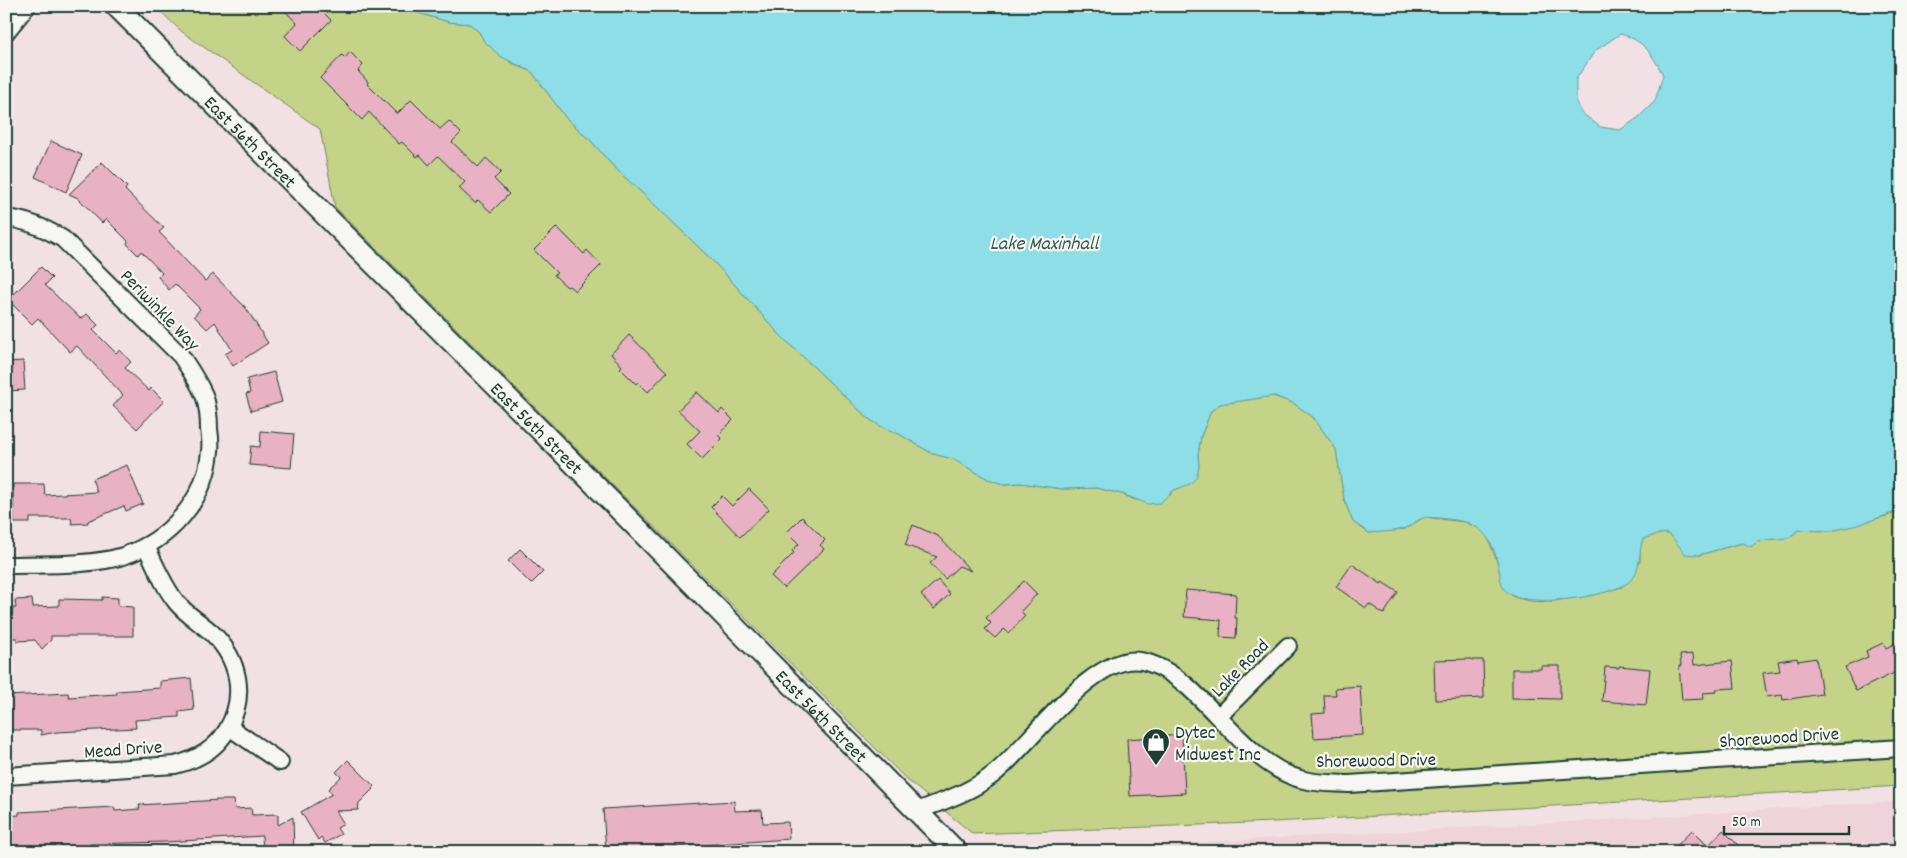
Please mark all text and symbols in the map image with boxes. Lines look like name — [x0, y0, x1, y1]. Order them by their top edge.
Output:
street label: East 56th Street — [196, 91, 301, 196]
water label: Lake Maxinhall — [990, 231, 1101, 259]
street label: Periwinkle Way — [112, 264, 205, 359]
street label: East 56th Street — [483, 377, 587, 482]
street label: Lake Road — [1206, 634, 1277, 705]
street label: East 56th Street — [767, 665, 872, 771]
place label: Dytec Midwest Inc — [1175, 721, 1261, 770]
street label: Shorewood Drive — [1718, 722, 1840, 757]
shop icon: Dytec Midwest Inc — [1141, 727, 1171, 766]
street label: Mead Drive — [83, 735, 163, 768]
street label: Shorewood Drive — [1316, 748, 1436, 777]
scale bar — [1724, 803, 1850, 835]
text: 50 m — [1732, 812, 1761, 834]

